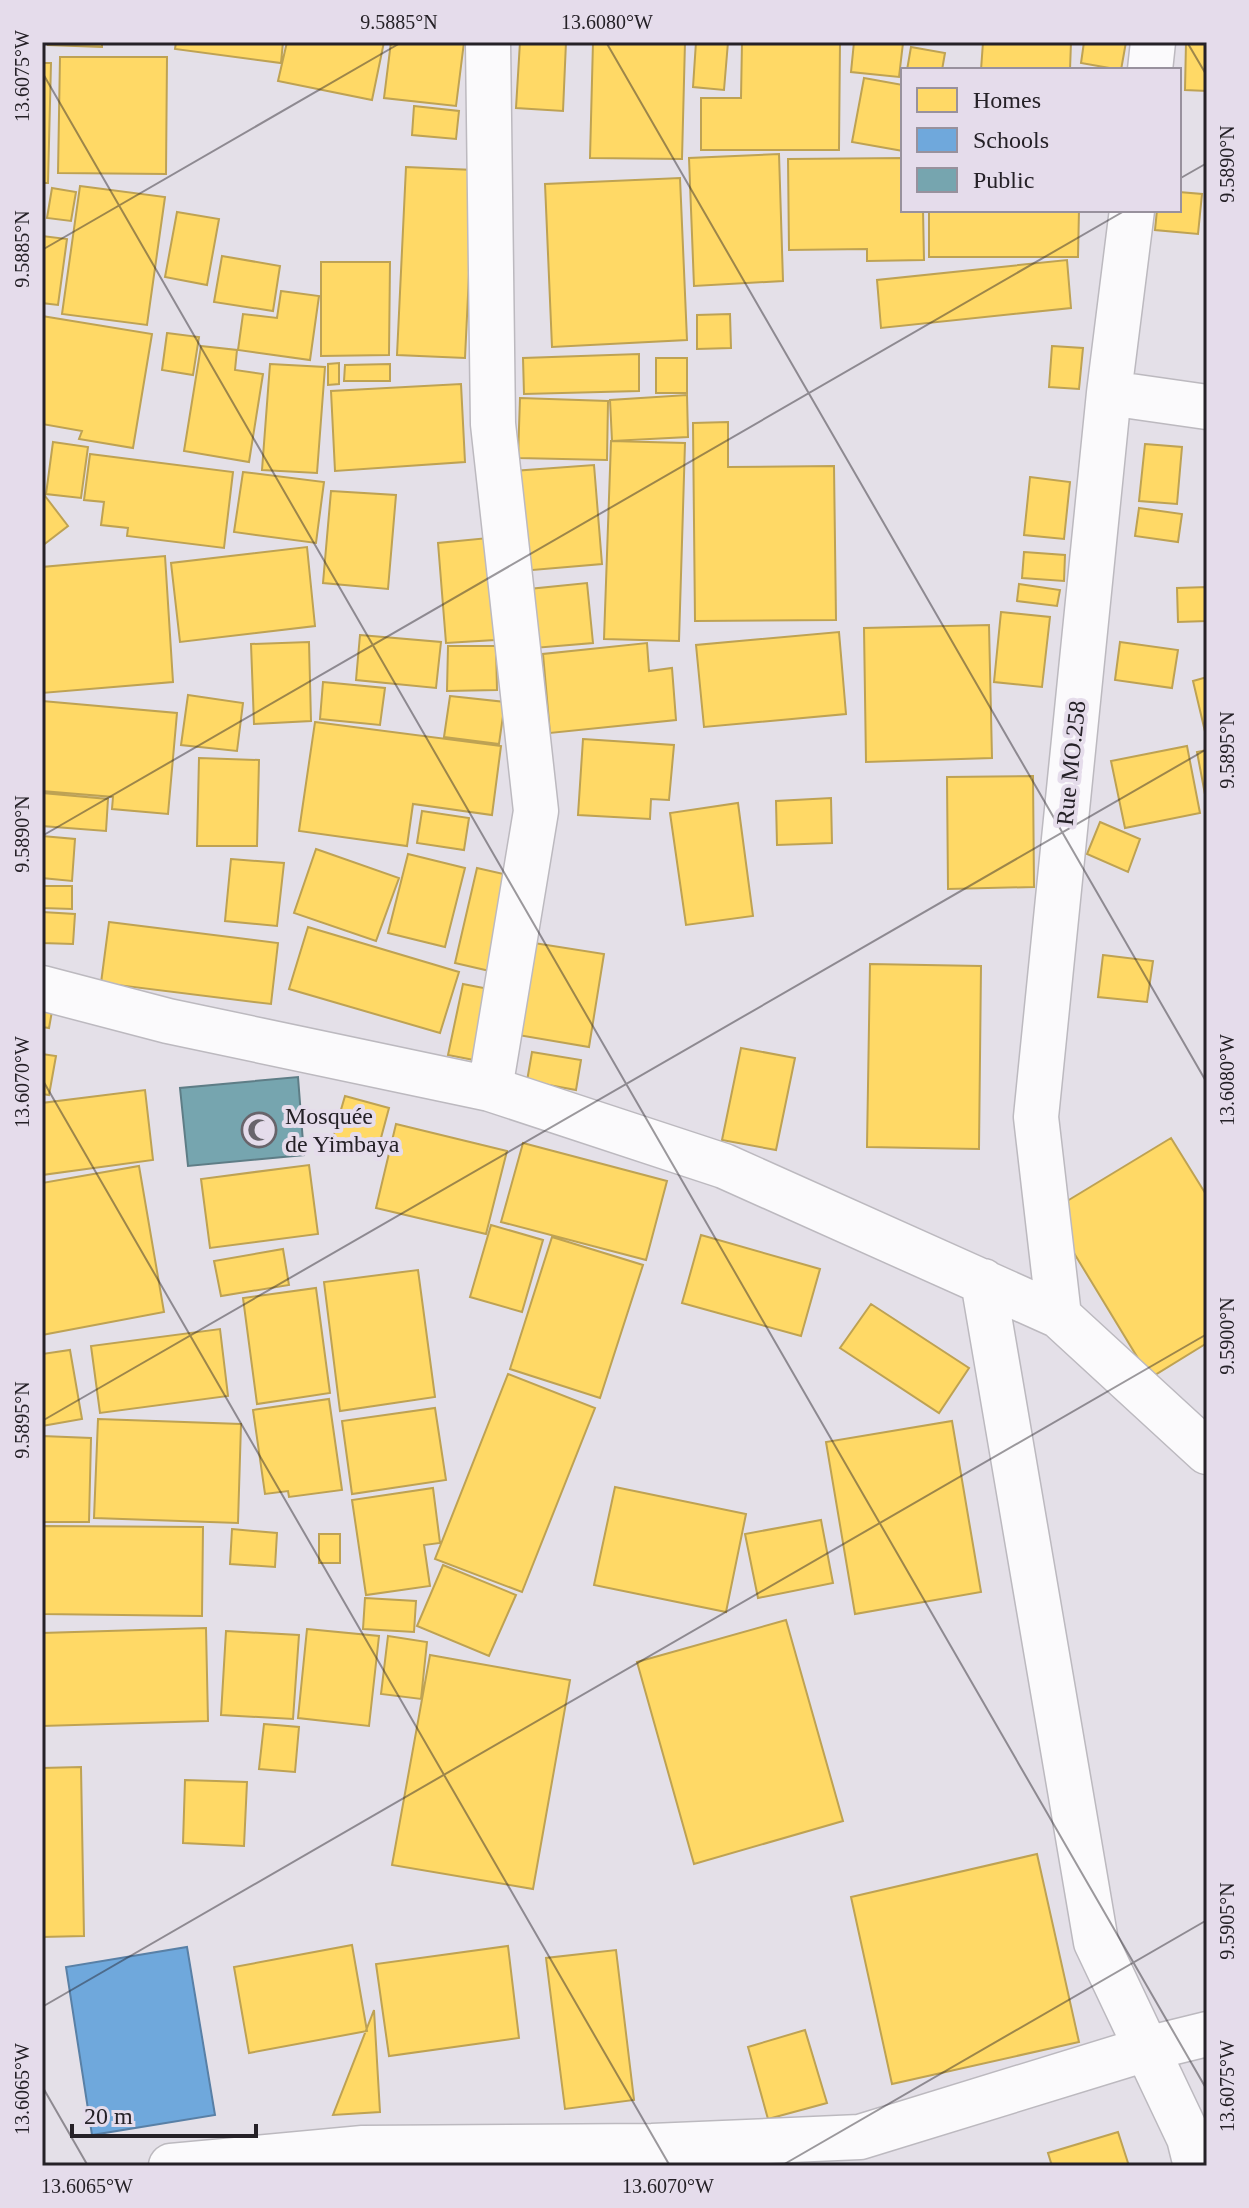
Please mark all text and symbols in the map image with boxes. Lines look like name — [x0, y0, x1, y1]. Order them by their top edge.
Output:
text: 9.5885°N — [360, 11, 438, 33]
text: 13.6080°W — [561, 11, 653, 33]
text: 13.6075°W — [11, 30, 33, 122]
legend — [901, 68, 1181, 212]
text: Homes — [973, 87, 1041, 113]
text: 9.5890°N — [1216, 125, 1238, 203]
text: Schools — [973, 127, 1049, 153]
text: Public — [973, 167, 1034, 193]
text: 9.5885°N — [11, 210, 33, 288]
street label: Rue MO.258 — [1052, 699, 1090, 827]
text: 9.5895°N — [1216, 711, 1238, 789]
text: 9.5890°N — [11, 795, 33, 873]
text: 13.6080°W — [1216, 1034, 1238, 1126]
text: 13.6070°W — [11, 1036, 33, 1128]
place label: Mosquée de Yimbaya — [285, 1103, 400, 1157]
mosque icon: Mosquée de Yimbaya — [240, 1111, 278, 1149]
text: 9.5900°N — [1216, 1297, 1238, 1375]
text: 9.5895°N — [11, 1381, 33, 1459]
text: 9.5905°N — [1216, 1882, 1238, 1960]
text: 13.6075°W — [1216, 2040, 1238, 2132]
text: 13.6065°W — [11, 2043, 33, 2135]
scale bar — [72, 2088, 256, 2138]
text: 20 m — [84, 2103, 133, 2129]
text: 13.6065°W — [41, 2175, 133, 2197]
text: 13.6070°W — [622, 2175, 714, 2197]

